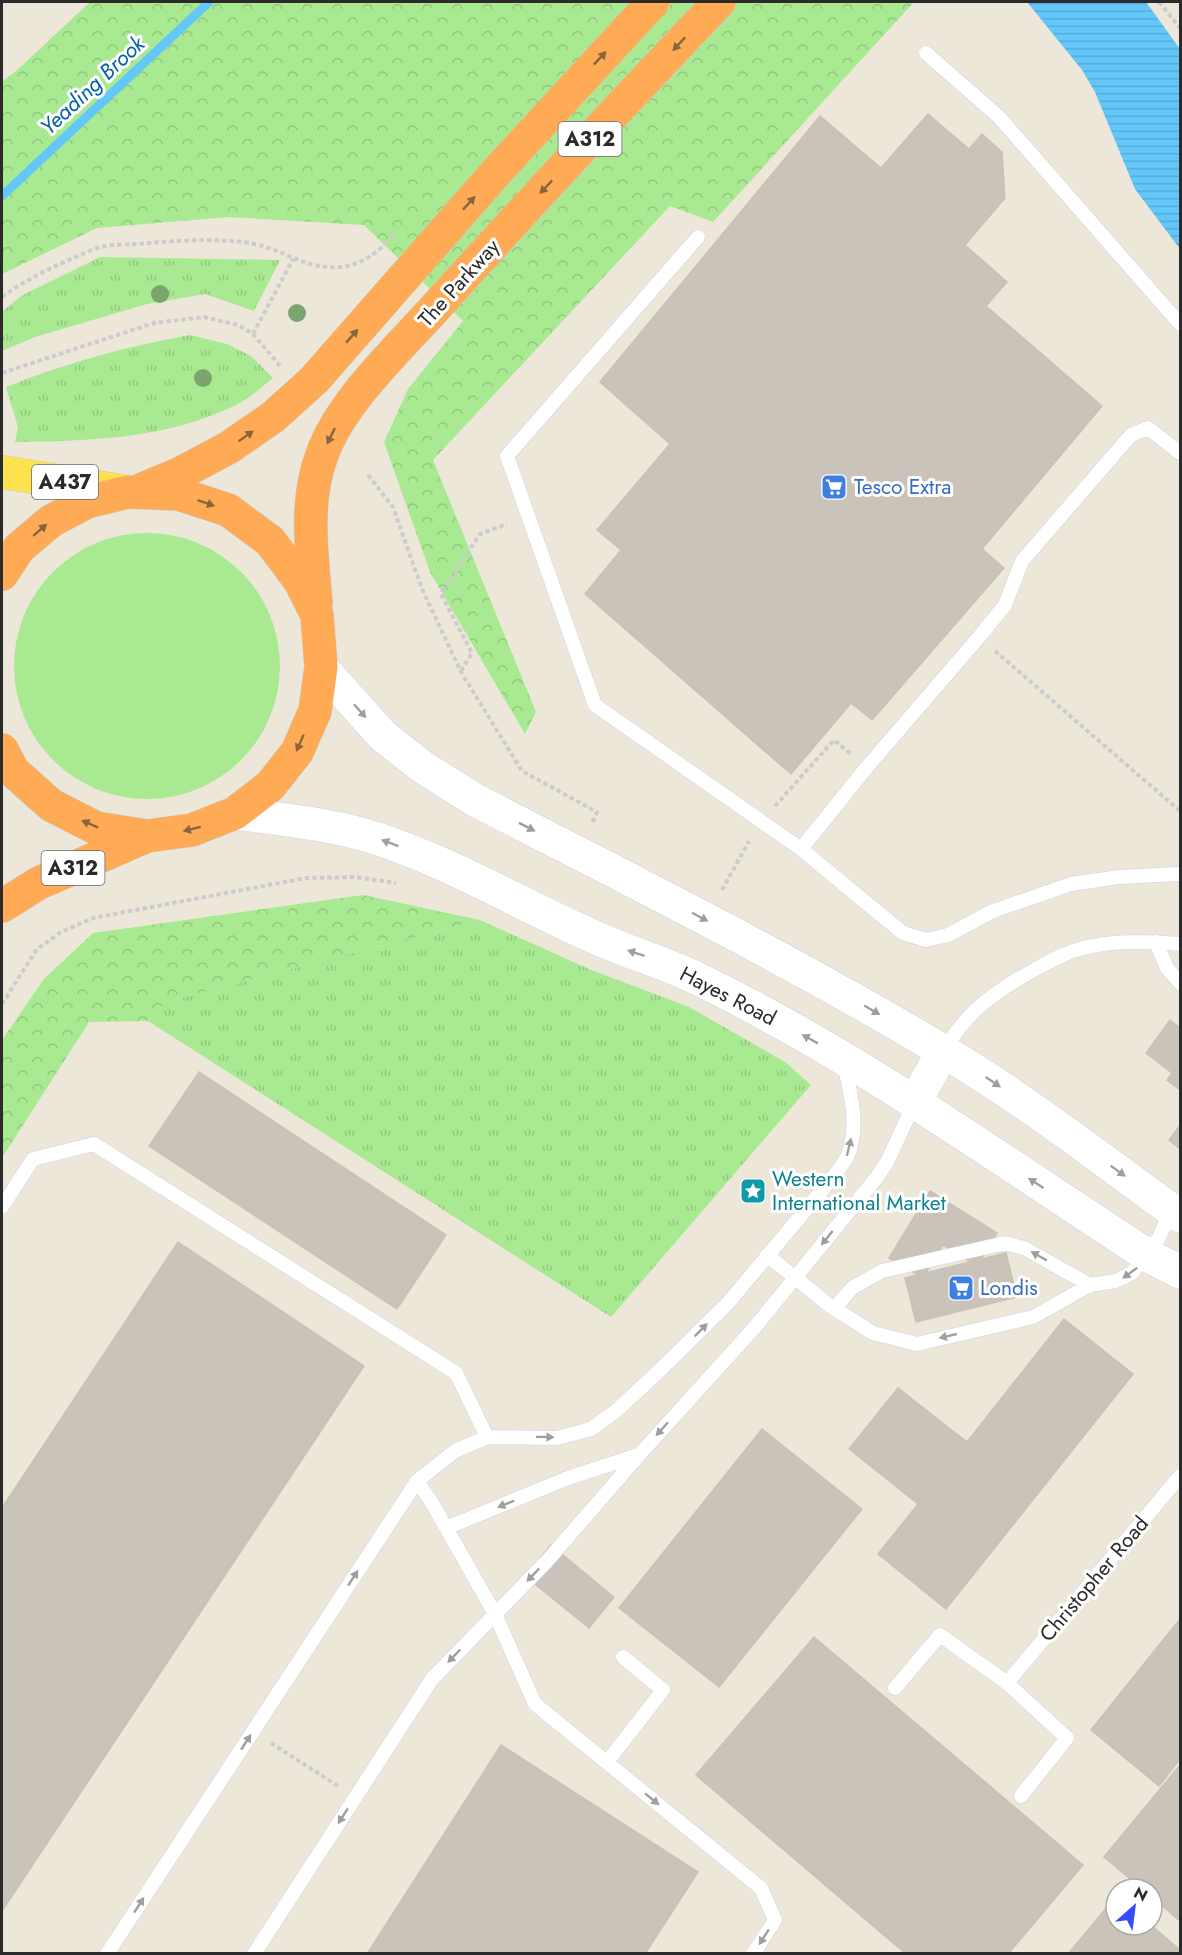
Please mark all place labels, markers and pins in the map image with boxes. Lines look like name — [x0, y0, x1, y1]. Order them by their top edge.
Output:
supermarket icon: Tesco Extra — [819, 472, 849, 502]
place label: Tesco Extra — [854, 472, 951, 502]
place label: Western International Market — [772, 1164, 946, 1218]
place icon: Western International Market — [738, 1176, 768, 1206]
supermarket icon: Londis — [946, 1273, 976, 1303]
place label: Londis — [980, 1273, 1038, 1303]

